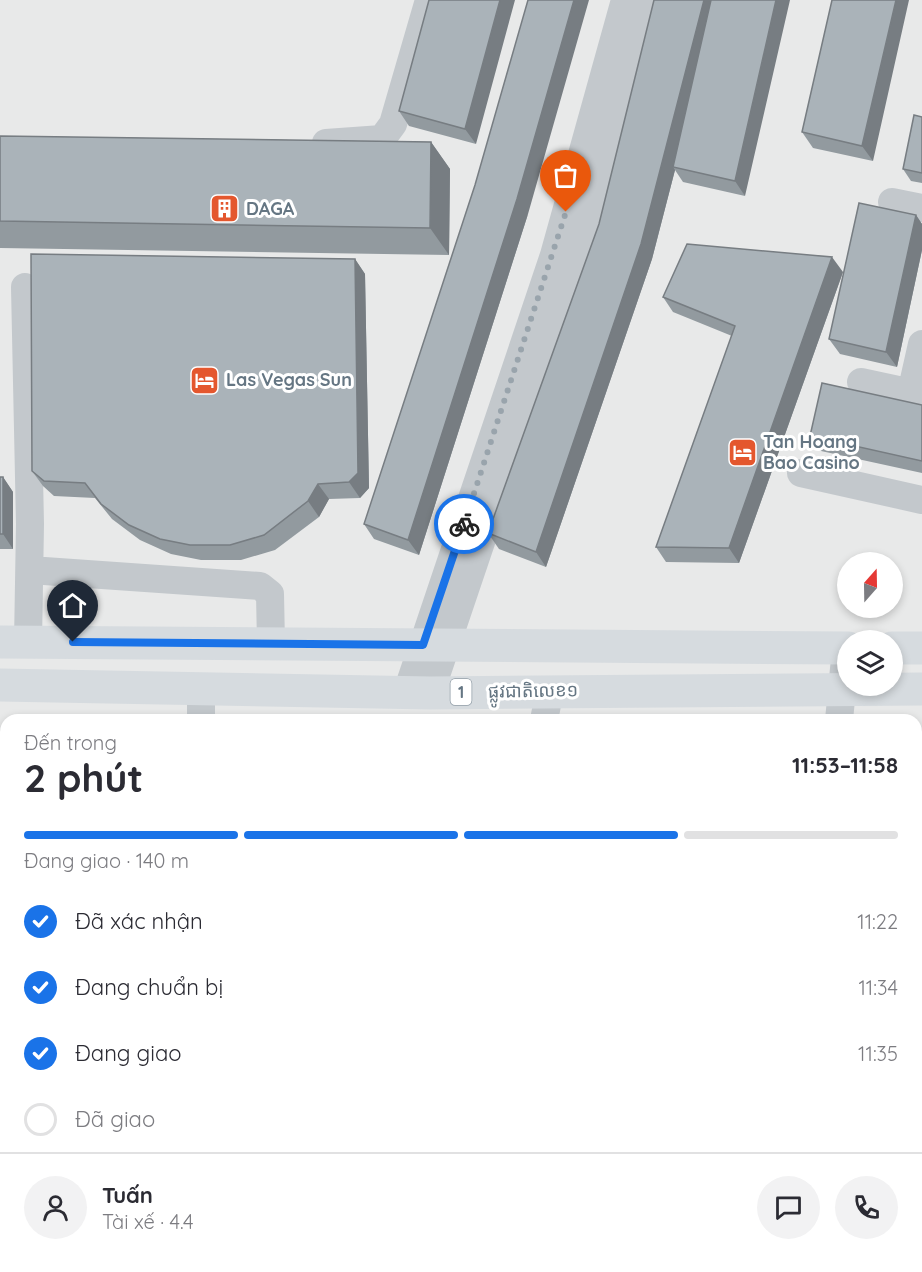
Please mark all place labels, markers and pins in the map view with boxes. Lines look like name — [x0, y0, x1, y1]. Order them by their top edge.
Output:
pin — [540, 150, 591, 212]
building icon: DAGA — [209, 193, 241, 225]
place label: DAGA — [246, 197, 295, 220]
hotel icon: Las Vegas Sun — [189, 364, 221, 396]
place label: Las Vegas Sun — [226, 368, 352, 391]
place label: Tan Hoang Bao Casino — [763, 430, 860, 474]
hotel icon: Tan Hoang Bao Casino — [726, 436, 758, 468]
pin — [47, 580, 98, 642]

